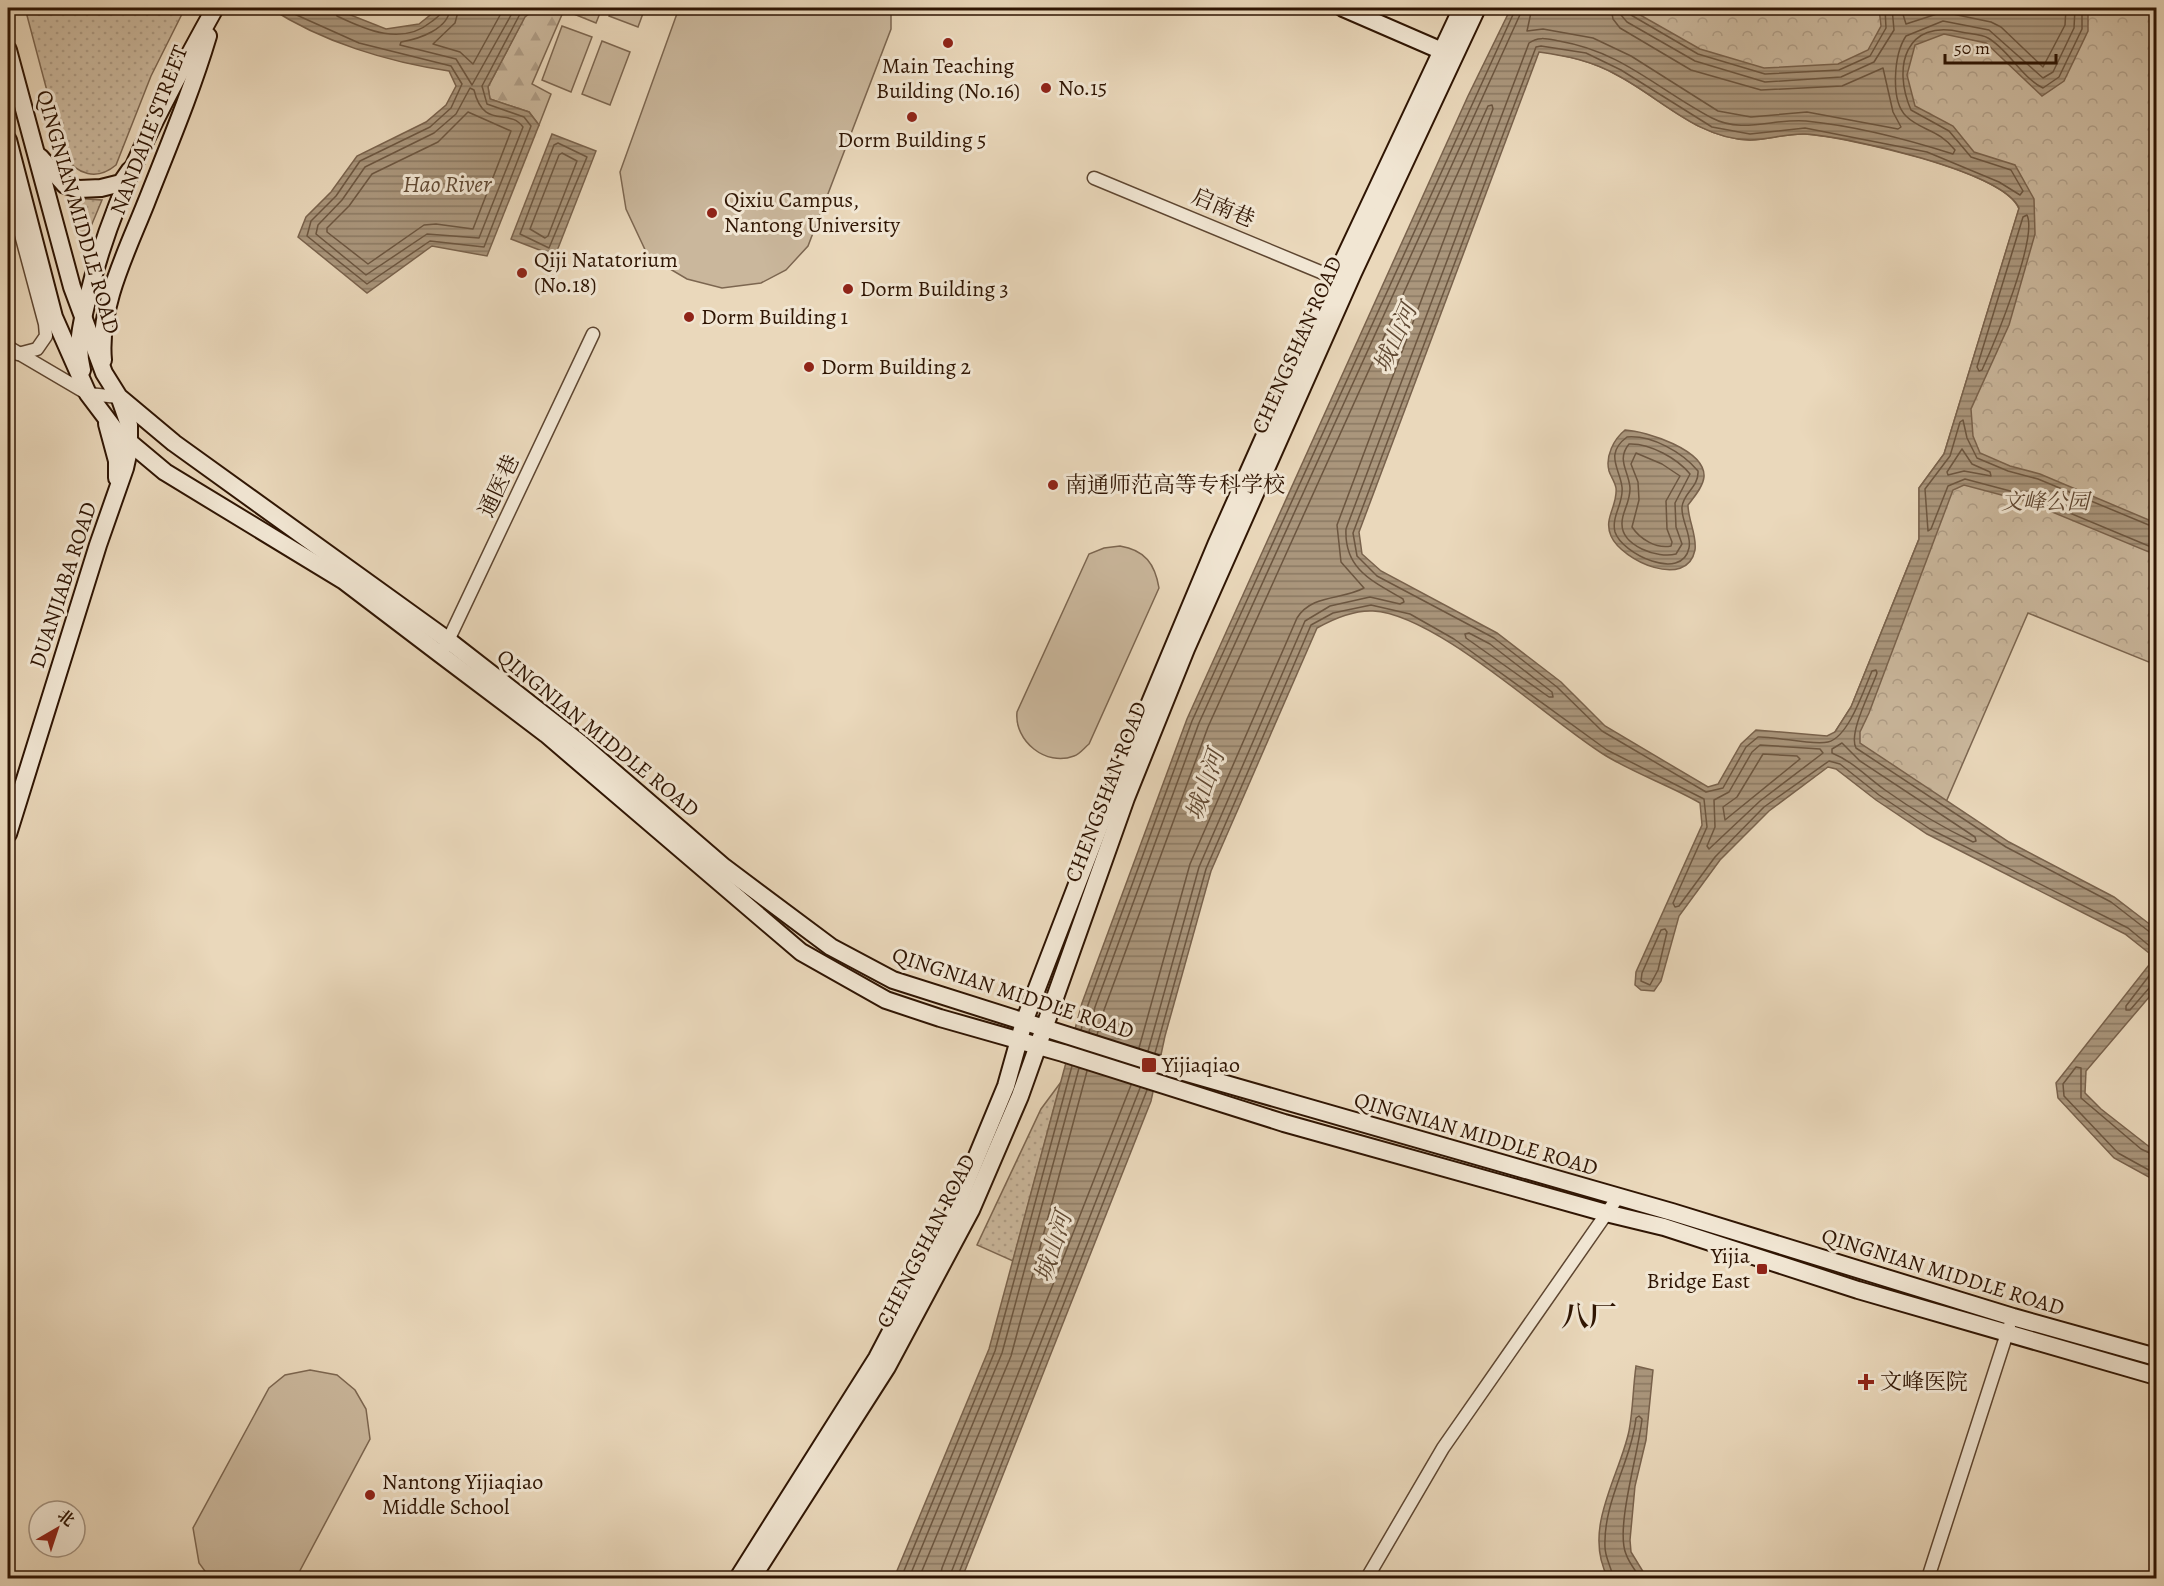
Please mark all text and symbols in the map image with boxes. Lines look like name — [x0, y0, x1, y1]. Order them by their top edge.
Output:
scale bar — [1945, 27, 2056, 65]
marker: Main Teaching Building (No.16) — [941, 36, 955, 50]
text: 50 m — [1954, 36, 1990, 60]
street label: NANDAJIE STREET — [103, 41, 195, 219]
place label: Main Teaching Building (No.16) — [876, 51, 1020, 106]
place label: No.15 — [1058, 73, 1107, 103]
marker: No.15 — [1039, 81, 1053, 95]
street label: QINGNIAN MIDDLE ROAD — [29, 87, 127, 337]
marker: Dorm Building 5 — [905, 110, 919, 124]
place label: Dorm Building 5 — [837, 125, 987, 155]
water label: Hao River — [403, 168, 492, 200]
street label: 启南巷 — [1187, 181, 1259, 235]
place label: Qixiu Campus, Nantong University — [724, 185, 900, 240]
marker: Qixiu Campus, Nantong University — [705, 206, 719, 220]
place label: Qiji Natatorium (No.18) — [534, 245, 678, 300]
street label: CHENGSHAN ROAD — [1244, 251, 1350, 439]
marker: Qiji Natatorium (No.18) — [515, 266, 529, 280]
place label: Dorm Building 3 — [860, 274, 1009, 304]
marker: Dorm Building 3 — [841, 282, 855, 296]
water label: 城山河 — [1366, 295, 1426, 377]
place label: Dorm Building 1 — [701, 302, 848, 332]
marker: Dorm Building 1 — [682, 310, 696, 324]
place label: Dorm Building 2 — [821, 352, 971, 382]
marker: Dorm Building 2 — [802, 360, 816, 374]
street label: 通医巷 — [471, 450, 527, 522]
place label: 南通师范高等专科学校 — [1065, 470, 1285, 500]
marker: 南通师范高等专科学校 — [1046, 478, 1060, 492]
park label: 文峰公园 — [2001, 487, 2092, 517]
street label: DUANJIABA ROAD — [22, 498, 104, 672]
street label: QINGNIAN MIDDLE ROAD — [490, 642, 706, 824]
street label: CHENGSHAN ROAD — [1058, 697, 1154, 887]
water label: 城山河 — [1178, 742, 1233, 824]
street label: QINGNIAN MIDDLE ROAD — [888, 940, 1138, 1046]
place label: Yijiaqiao — [1161, 1050, 1240, 1080]
marker: Yijiaqiao — [1140, 1056, 1158, 1074]
street label: QINGNIAN MIDDLE ROAD — [1351, 1085, 1601, 1183]
street label: CHENGSHAN ROAD — [869, 1149, 983, 1333]
water label: 城山河 — [1027, 1204, 1081, 1286]
street label: QINGNIAN MIDDLE ROAD — [1818, 1221, 2068, 1323]
place label: Yijia Bridge East — [1646, 1241, 1751, 1296]
marker: Yijia Bridge East — [1755, 1262, 1769, 1276]
district label: 八厂 — [1561, 1298, 1617, 1336]
place label: 文峰医院 — [1880, 1367, 1968, 1397]
marker: 文峰医院 — [1857, 1373, 1875, 1391]
place label: Nantong Yijiaqiao Middle School — [382, 1467, 543, 1522]
marker: Nantong Yijiaqiao Middle School — [363, 1488, 377, 1502]
north arrow — [27, 1499, 87, 1559]
text: 北 — [53, 1505, 79, 1532]

